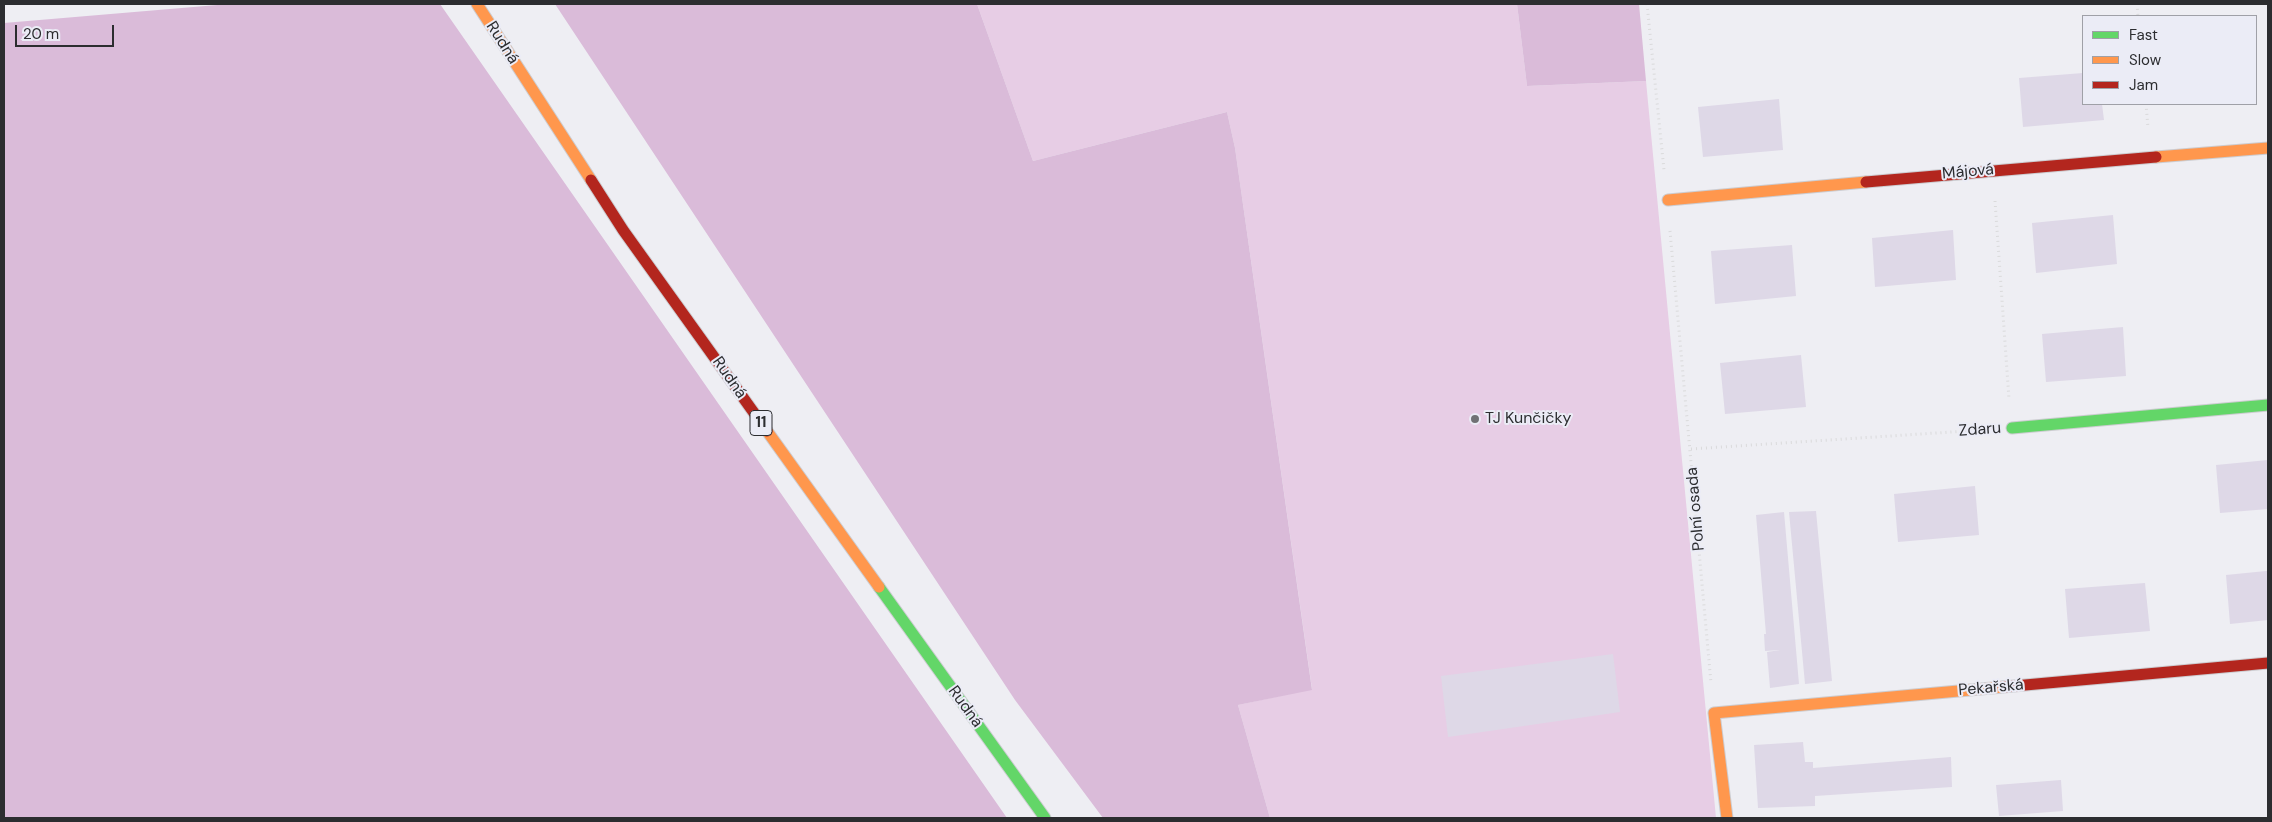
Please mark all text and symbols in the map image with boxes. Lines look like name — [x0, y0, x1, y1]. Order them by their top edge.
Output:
scale bar — [18, 15, 116, 47]
legend — [2082, 15, 2257, 105]
street label: Rudná — [482, 18, 522, 68]
text: 20 m — [23, 24, 59, 44]
text: Fast — [2129, 25, 2158, 45]
text: Slow — [2129, 50, 2161, 70]
text: Jam — [2129, 75, 2158, 95]
street label: Májová — [1941, 160, 1995, 184]
street label: Rudná — [708, 353, 750, 403]
place label: TJ Kunčičky — [1485, 409, 1571, 429]
road number: 11 — [750, 410, 772, 436]
marker: TJ Kunčičky — [1469, 413, 1481, 425]
street label: Zdaru — [1958, 419, 2002, 441]
street label: Polní osada — [1683, 466, 1709, 552]
street label: Pekařská — [1958, 676, 2024, 700]
street label: Rudná — [944, 683, 986, 731]

